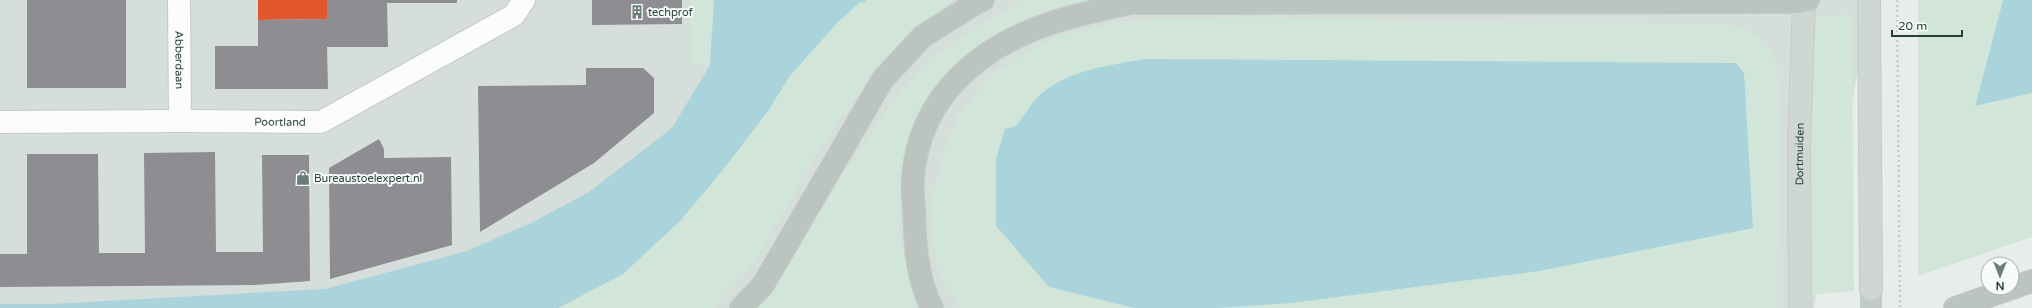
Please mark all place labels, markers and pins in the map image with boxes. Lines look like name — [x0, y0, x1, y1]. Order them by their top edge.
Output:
building icon: techprof — [629, 4, 645, 20]
place label: techprof — [648, 6, 694, 19]
shop icon: Bureaustoelexpert.nl — [295, 170, 311, 186]
place label: Bureaustoelexpert.nl — [314, 172, 422, 185]

